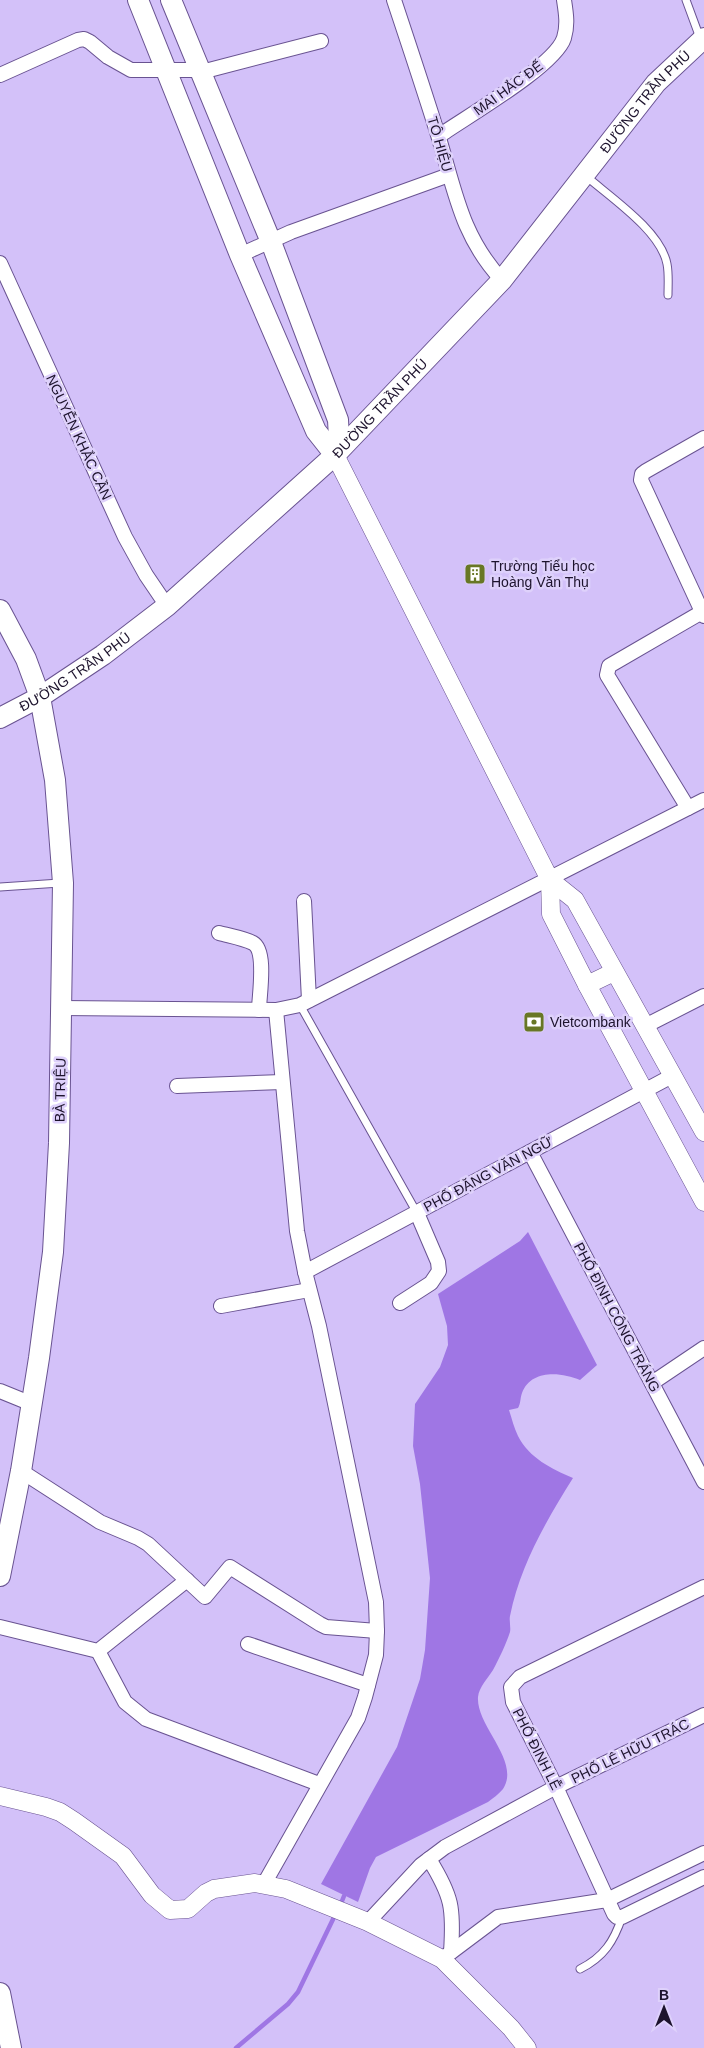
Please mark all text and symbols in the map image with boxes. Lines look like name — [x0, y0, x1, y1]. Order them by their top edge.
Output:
street label: ĐƯỜNG TRẦN PHÚ — [596, 47, 693, 156]
street label: MAI HẮC ĐẾ — [470, 57, 546, 118]
street label: TÔ HIỆU — [424, 115, 456, 173]
street label: ĐƯỜNG TRẦN PHÚ — [329, 356, 430, 461]
street label: NGUYỄN KHẮC CẦN — [43, 372, 116, 502]
place label: Trường Tiểu học Hoàng Văn Thụ — [491, 558, 595, 590]
building icon: Trường Tiểu học Hoàng Văn Thụ — [463, 562, 487, 586]
street label: ĐƯỜNG TRẦN PHÚ — [16, 629, 134, 714]
bank icon: Vietcombank — [522, 1010, 546, 1034]
place label: Vietcombank — [550, 1014, 632, 1030]
street label: BÀ TRIỆU — [51, 1058, 69, 1122]
street label: PHỐ ĐẶNG VĂN NGỮ — [420, 1132, 555, 1215]
street label: PHỐ ĐINH CÔNG TRÁNG — [571, 1239, 664, 1394]
street label: PHỐ ĐINH LỄ — [510, 1705, 565, 1792]
street label: PHỐ LÊ HỮU TRÁC — [568, 1715, 692, 1787]
north arrow — [639, 1983, 689, 2033]
text: B — [659, 1987, 669, 2003]

